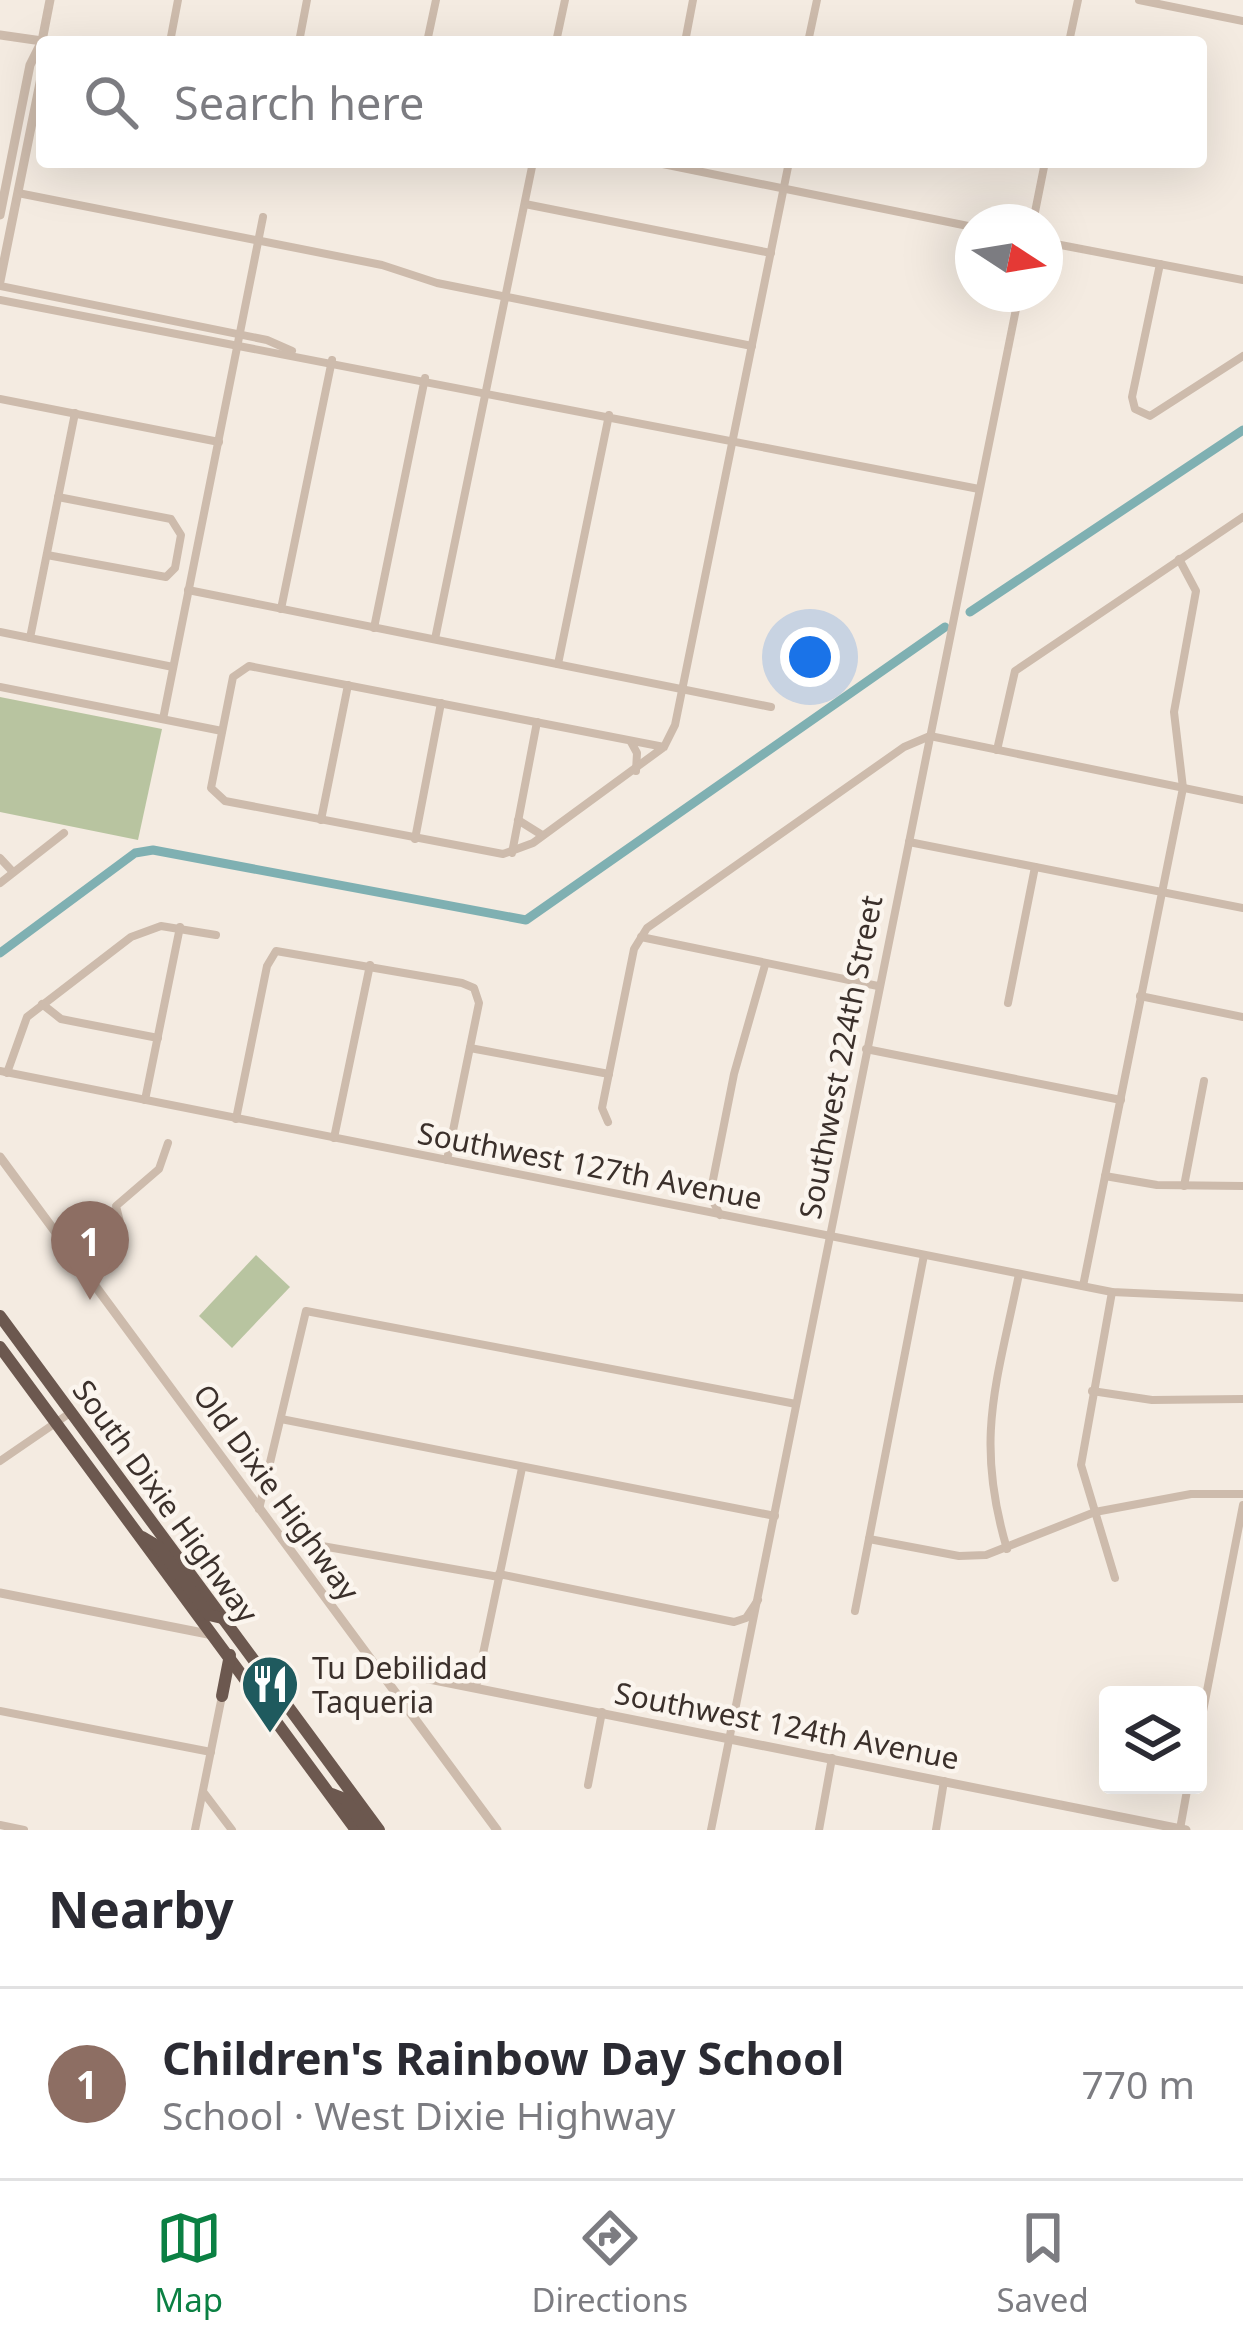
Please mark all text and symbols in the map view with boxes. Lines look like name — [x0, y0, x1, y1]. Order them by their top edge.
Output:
search box — [36, 36, 1207, 168]
icon: search — [78, 69, 144, 135]
text: Search here — [174, 72, 424, 133]
north arrow — [955, 204, 1063, 312]
your location — [780, 627, 840, 687]
street label: Southwest 224th Street — [789, 892, 891, 1222]
street label: Southwest 127th Avenue — [414, 1111, 766, 1219]
pin: 1 — [51, 1201, 129, 1300]
street label: South Dixie Highway — [64, 1371, 269, 1631]
street label: Old Dixie Highway — [185, 1376, 370, 1609]
place label: Tu Debilidad Taqueria — [312, 1647, 488, 1722]
restaurant icon: Tu Debilidad Taqueria — [239, 1653, 301, 1735]
street label: Southwest 124th Avenue — [611, 1671, 963, 1779]
map controls — [1099, 1686, 1207, 1794]
button: layers — [1099, 1686, 1207, 1794]
text: Nearby — [48, 1873, 234, 1943]
text: Children's Rainbow Day School — [162, 2027, 845, 2088]
text: 1 — [76, 2057, 98, 2110]
text: 770 m — [1081, 2057, 1195, 2110]
text: School · West Dixie Highway — [162, 2088, 675, 2141]
tab: Map — [154, 2205, 223, 2322]
tab: Directions — [531, 2205, 688, 2322]
tab: Saved — [996, 2205, 1089, 2322]

